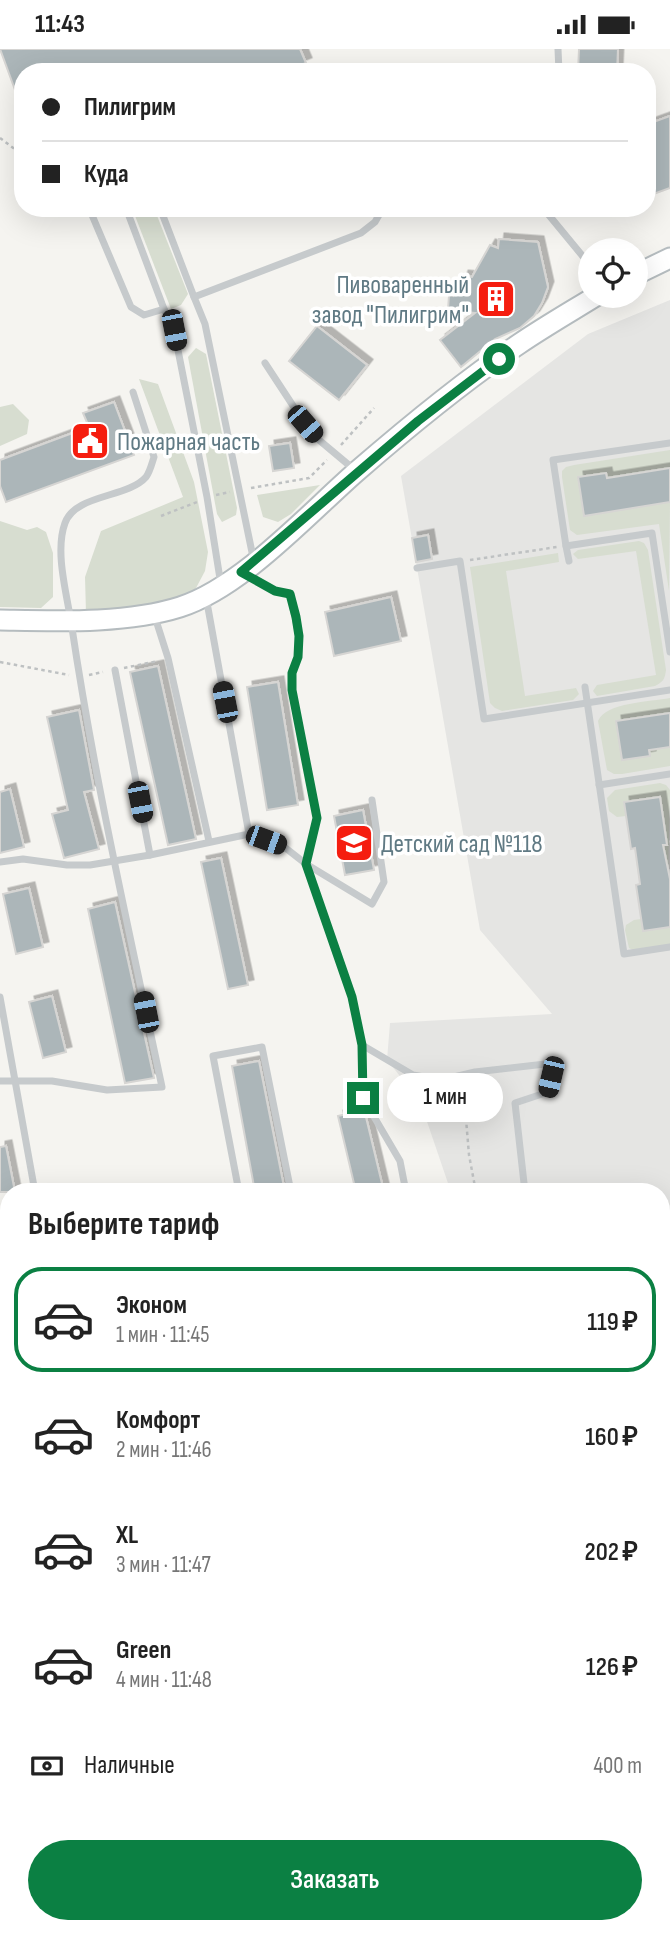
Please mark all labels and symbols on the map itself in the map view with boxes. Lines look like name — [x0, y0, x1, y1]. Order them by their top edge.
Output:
place label: Пивоваренный завод "Пилигрим" — [312, 270, 469, 331]
building icon: Пивоваренный завод "Пилигрим" — [475, 278, 517, 320]
car — [160, 307, 189, 353]
route start — [483, 343, 515, 375]
car — [284, 401, 327, 447]
public building icon: Пожарная часть — [69, 420, 111, 462]
place label: Пожарная часть — [117, 427, 260, 458]
car — [211, 679, 240, 725]
car — [126, 779, 155, 825]
school or university icon: Детский сад №118 — [333, 822, 375, 864]
car — [243, 823, 290, 857]
place label: Детский сад №118 — [381, 829, 543, 860]
car — [132, 989, 161, 1035]
car — [537, 1054, 566, 1100]
callout: 1 мин — [388, 1073, 503, 1123]
route end — [347, 1082, 379, 1114]

